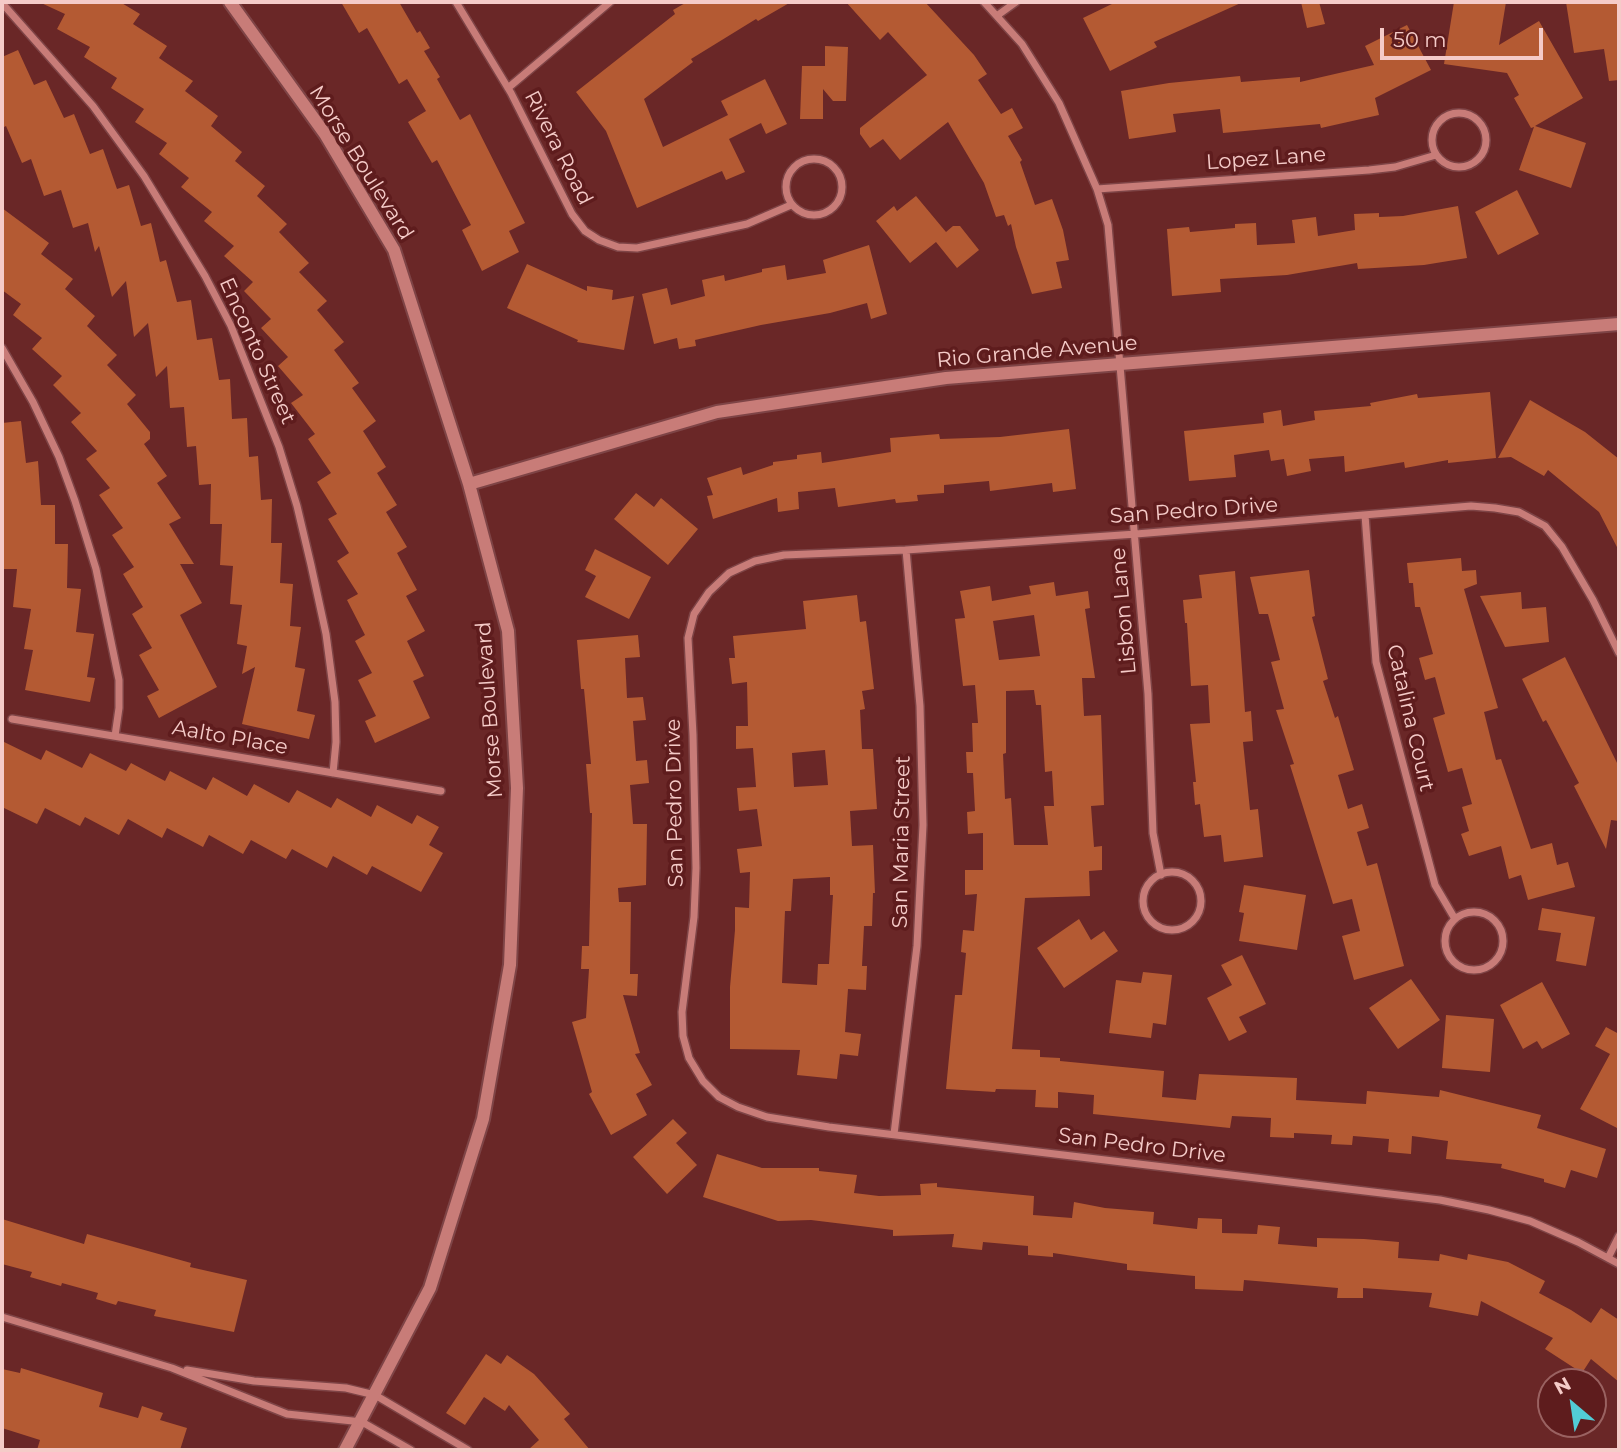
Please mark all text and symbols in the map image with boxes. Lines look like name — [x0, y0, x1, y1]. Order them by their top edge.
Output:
scale bar — [1383, 14, 1546, 58]
text: 50 m — [1393, 27, 1447, 52]
street label: Morse Boulevard — [303, 81, 419, 245]
street label: Rivera Road — [518, 87, 598, 209]
street label: Lopez Lane — [1205, 142, 1327, 176]
street label: Enconto Street — [213, 274, 301, 428]
street label: Rio Grande Avenue — [936, 331, 1138, 373]
street label: San Pedro Drive — [1109, 493, 1279, 529]
street label: Lisbon Lane — [1106, 547, 1142, 675]
street label: Morse Boulevard — [471, 621, 509, 799]
street label: Catalina Court — [1381, 642, 1439, 794]
street label: Aalto Place — [170, 715, 290, 761]
street label: San Pedro Drive — [661, 719, 689, 887]
street label: San Maria Street — [888, 755, 916, 929]
street label: San Pedro Drive — [1057, 1123, 1227, 1169]
north arrow — [1537, 1368, 1607, 1438]
text: N — [1550, 1372, 1575, 1400]

